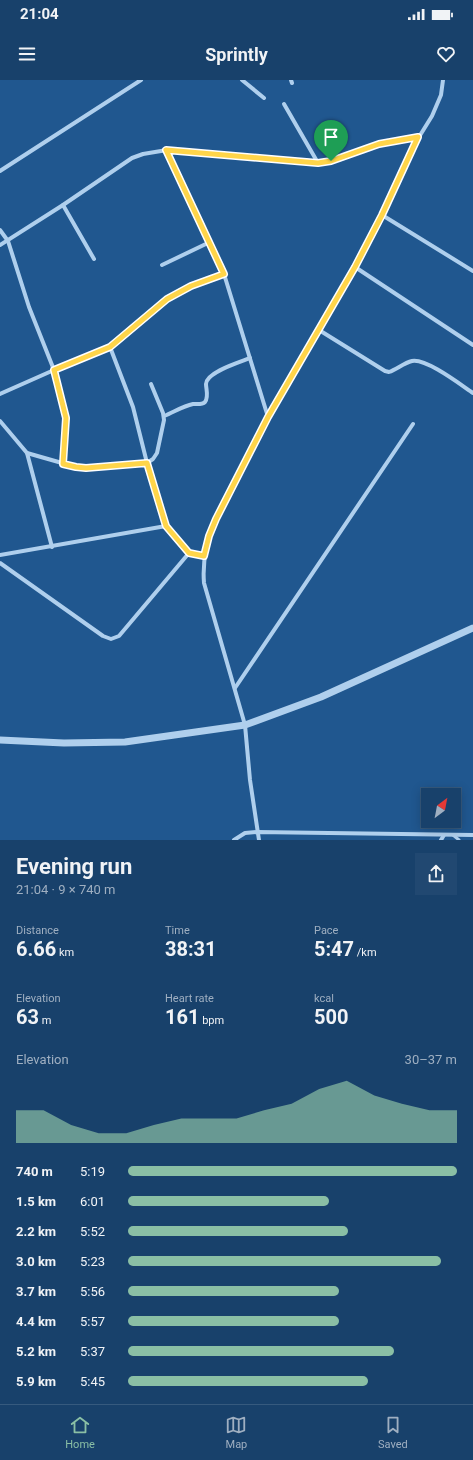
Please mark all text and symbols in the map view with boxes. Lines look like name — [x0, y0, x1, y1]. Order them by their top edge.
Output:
text: 21:04 — [20, 5, 59, 23]
icon: menu — [16, 43, 38, 65]
icon: heart — [435, 43, 457, 65]
text: Sprintly — [205, 44, 268, 65]
pin — [314, 120, 348, 161]
icon: arrive — [320, 126, 342, 148]
north arrow — [421, 788, 461, 828]
map controls — [421, 788, 461, 828]
button: share — [415, 853, 457, 895]
text: Evening run — [16, 854, 132, 879]
text: 21:04 · 9 × 740 m — [16, 882, 115, 897]
text: Distance — [16, 924, 59, 937]
text: Time — [165, 924, 190, 937]
text: Pace — [314, 924, 338, 937]
text: 6.66 — [16, 937, 56, 961]
text: 38:31 — [165, 937, 217, 961]
text: 5:47 — [314, 937, 354, 961]
text: km — [56, 946, 74, 959]
text: /km — [354, 946, 377, 959]
text: Elevation — [16, 992, 61, 1005]
text: Heart rate — [165, 992, 214, 1005]
text: kcal — [314, 992, 334, 1005]
text: 63 — [16, 1005, 39, 1029]
text: 161 — [165, 1005, 199, 1029]
text: 500 — [314, 1005, 348, 1029]
text: m — [39, 1014, 51, 1027]
text: bpm — [199, 1014, 224, 1027]
text: Elevation — [16, 1052, 69, 1067]
text: 30–37 m — [405, 1052, 457, 1067]
text: 740 m — [16, 1164, 53, 1179]
text: 5:19 — [80, 1164, 105, 1179]
text: 1.5 km — [16, 1194, 56, 1209]
text: 6:01 — [80, 1194, 105, 1209]
text: 2.2 km — [16, 1224, 56, 1239]
text: 5:52 — [80, 1224, 105, 1239]
text: 3.0 km — [16, 1254, 56, 1269]
text: 5:23 — [80, 1254, 105, 1269]
text: 3.7 km — [16, 1284, 56, 1299]
text: 5:56 — [80, 1284, 105, 1299]
text: 4.4 km — [16, 1314, 56, 1329]
text: 5:57 — [80, 1314, 105, 1329]
text: 5.2 km — [16, 1344, 56, 1359]
text: 5:37 — [80, 1344, 105, 1359]
text: 5.9 km — [16, 1374, 56, 1389]
text: 5:45 — [80, 1374, 105, 1389]
tab: Home — [65, 1414, 95, 1451]
tab: Map — [225, 1414, 247, 1451]
tab: Saved — [378, 1414, 408, 1451]

